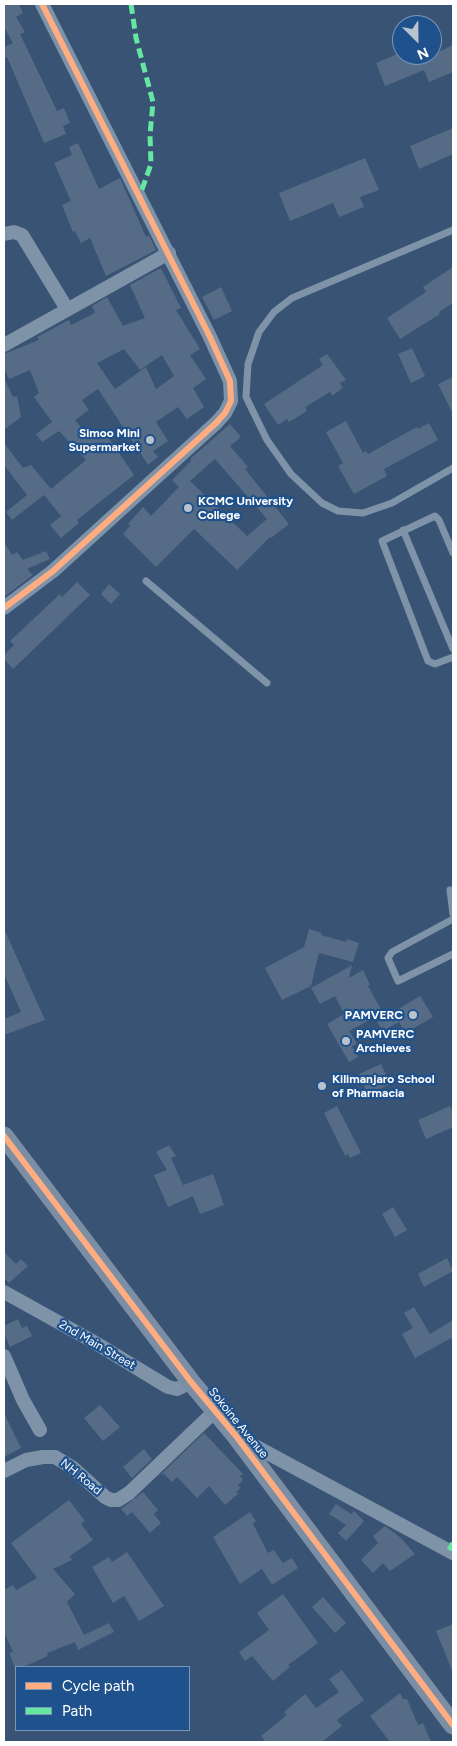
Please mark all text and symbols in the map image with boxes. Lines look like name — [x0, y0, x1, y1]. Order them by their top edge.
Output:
north arrow — [392, 15, 442, 65]
text: N — [414, 43, 431, 63]
place label: Simoo Mini Supermarket — [68, 426, 140, 454]
marker: Simoo Mini Supermarket — [144, 434, 156, 446]
place label: KCMC University College — [198, 494, 293, 522]
marker: KCMC University College — [182, 502, 194, 514]
place label: PAMVERC — [345, 1008, 403, 1022]
marker: PAMVERC — [407, 1009, 419, 1021]
place label: PAMVERC Archieves — [356, 1027, 414, 1055]
marker: PAMVERC Archieves — [340, 1035, 352, 1047]
place label: Kilimanjaro School of Pharmacia — [332, 1072, 435, 1100]
marker: Kilimanjaro School of Pharmacia — [316, 1080, 328, 1092]
street label: 2nd Main Street — [56, 1317, 138, 1373]
street label: Sokoine Avenue — [205, 1385, 271, 1461]
street label: NH Road — [57, 1456, 105, 1498]
legend — [15, 1666, 190, 1731]
text: Cycle path — [62, 1677, 134, 1695]
text: Path — [62, 1702, 92, 1720]

